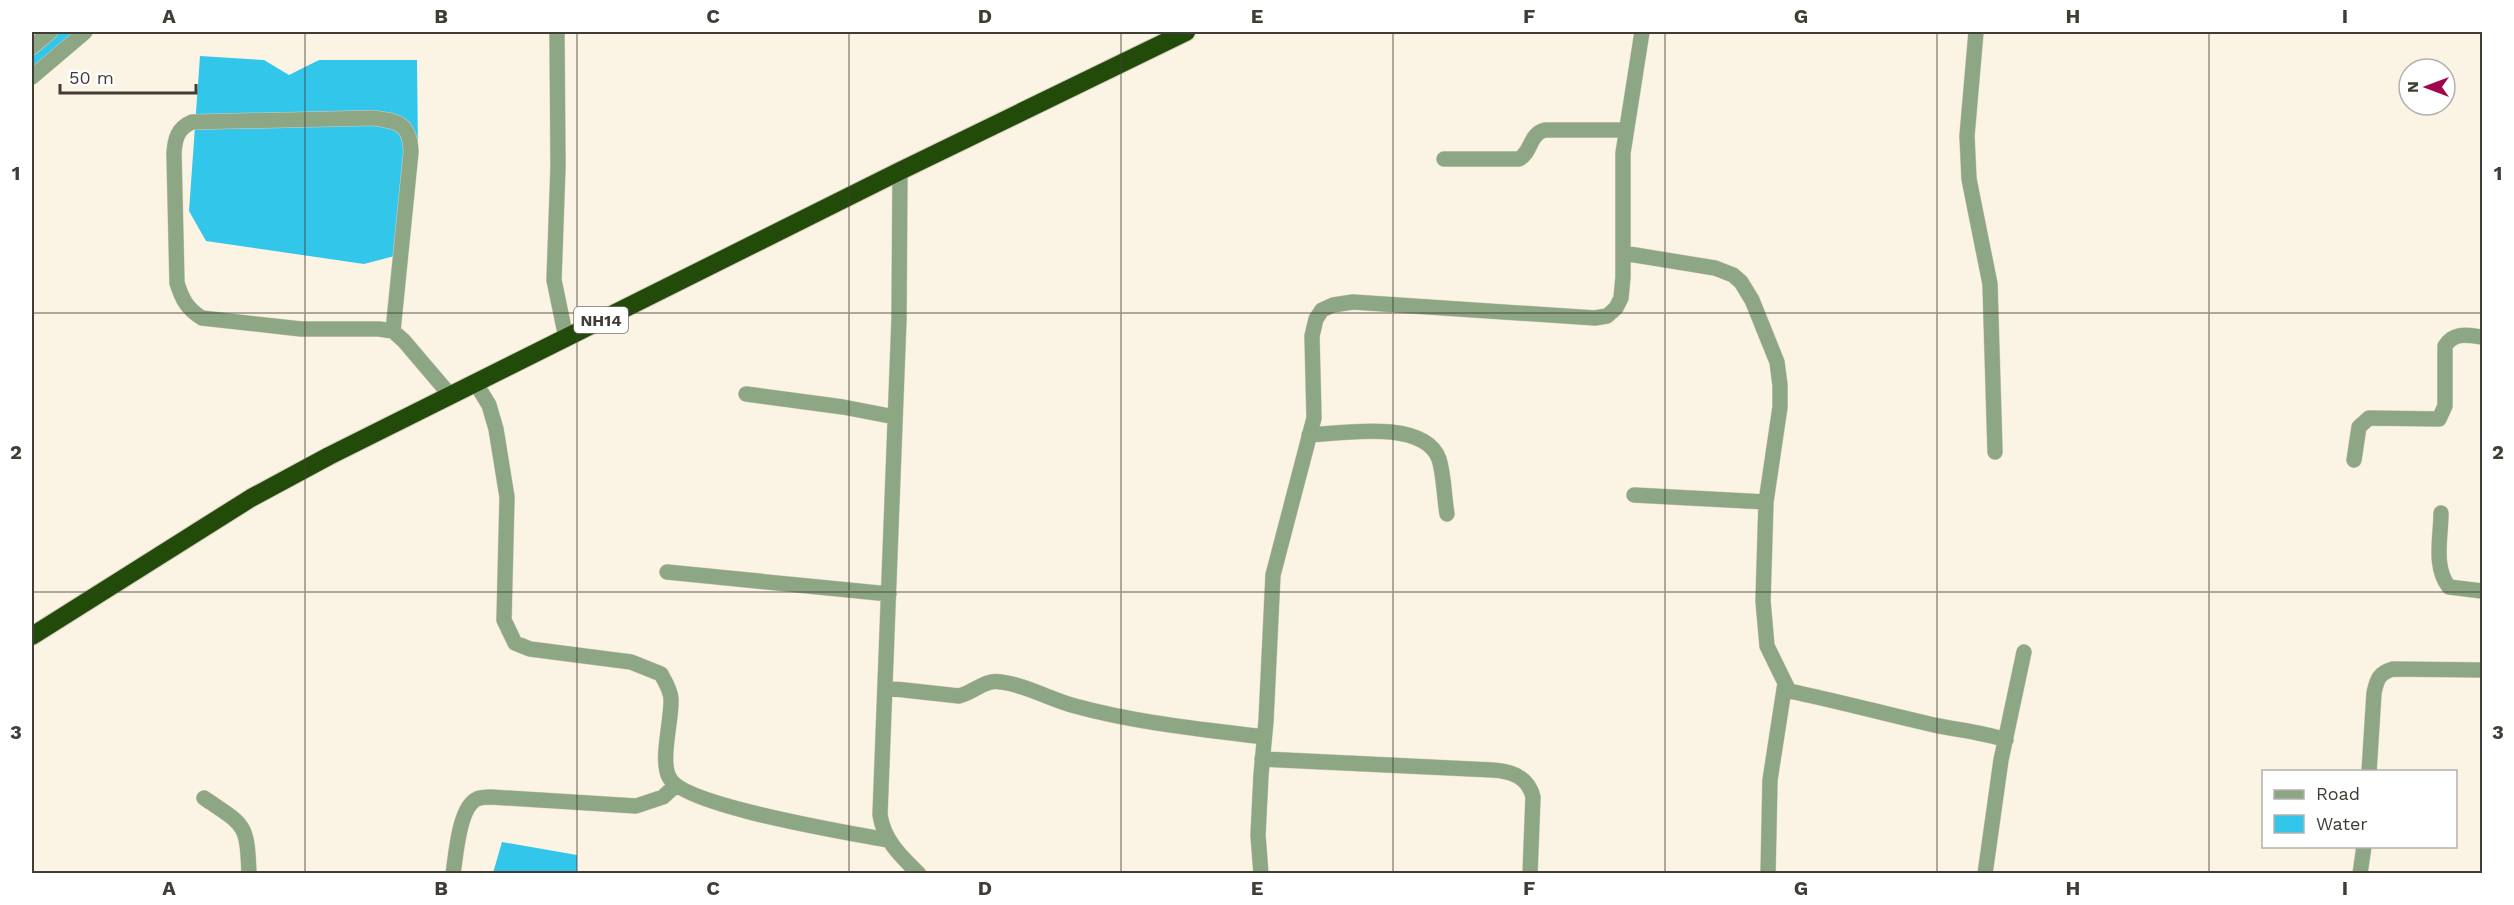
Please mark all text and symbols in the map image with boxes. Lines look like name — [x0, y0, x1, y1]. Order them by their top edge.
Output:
text: A — [162, 4, 176, 28]
text: B — [434, 4, 448, 28]
text: C — [706, 4, 720, 28]
text: D — [978, 4, 992, 28]
text: E — [1251, 4, 1263, 28]
text: F — [1523, 4, 1535, 28]
text: G — [1794, 4, 1808, 28]
text: H — [2066, 4, 2080, 28]
text: I — [2342, 4, 2348, 28]
scale bar — [60, 57, 196, 95]
north arrow — [2397, 57, 2457, 117]
text: 50 m — [69, 67, 114, 88]
text: N — [2403, 81, 2422, 93]
text: 1 — [12, 161, 20, 185]
text: 1 — [2494, 161, 2502, 185]
road number: NH14 — [574, 307, 628, 333]
text: 2 — [10, 440, 22, 464]
text: 2 — [2492, 440, 2504, 464]
text: 3 — [10, 720, 22, 744]
text: 3 — [2492, 720, 2504, 744]
legend — [2262, 770, 2457, 848]
text: Road — [2316, 783, 2360, 804]
text: Water — [2316, 813, 2368, 834]
text: A — [162, 876, 176, 900]
text: B — [434, 876, 448, 900]
text: C — [706, 876, 720, 900]
text: D — [978, 876, 992, 900]
text: E — [1251, 876, 1263, 900]
text: F — [1523, 876, 1535, 900]
text: G — [1794, 876, 1808, 900]
text: H — [2066, 876, 2080, 900]
text: I — [2342, 876, 2348, 900]

